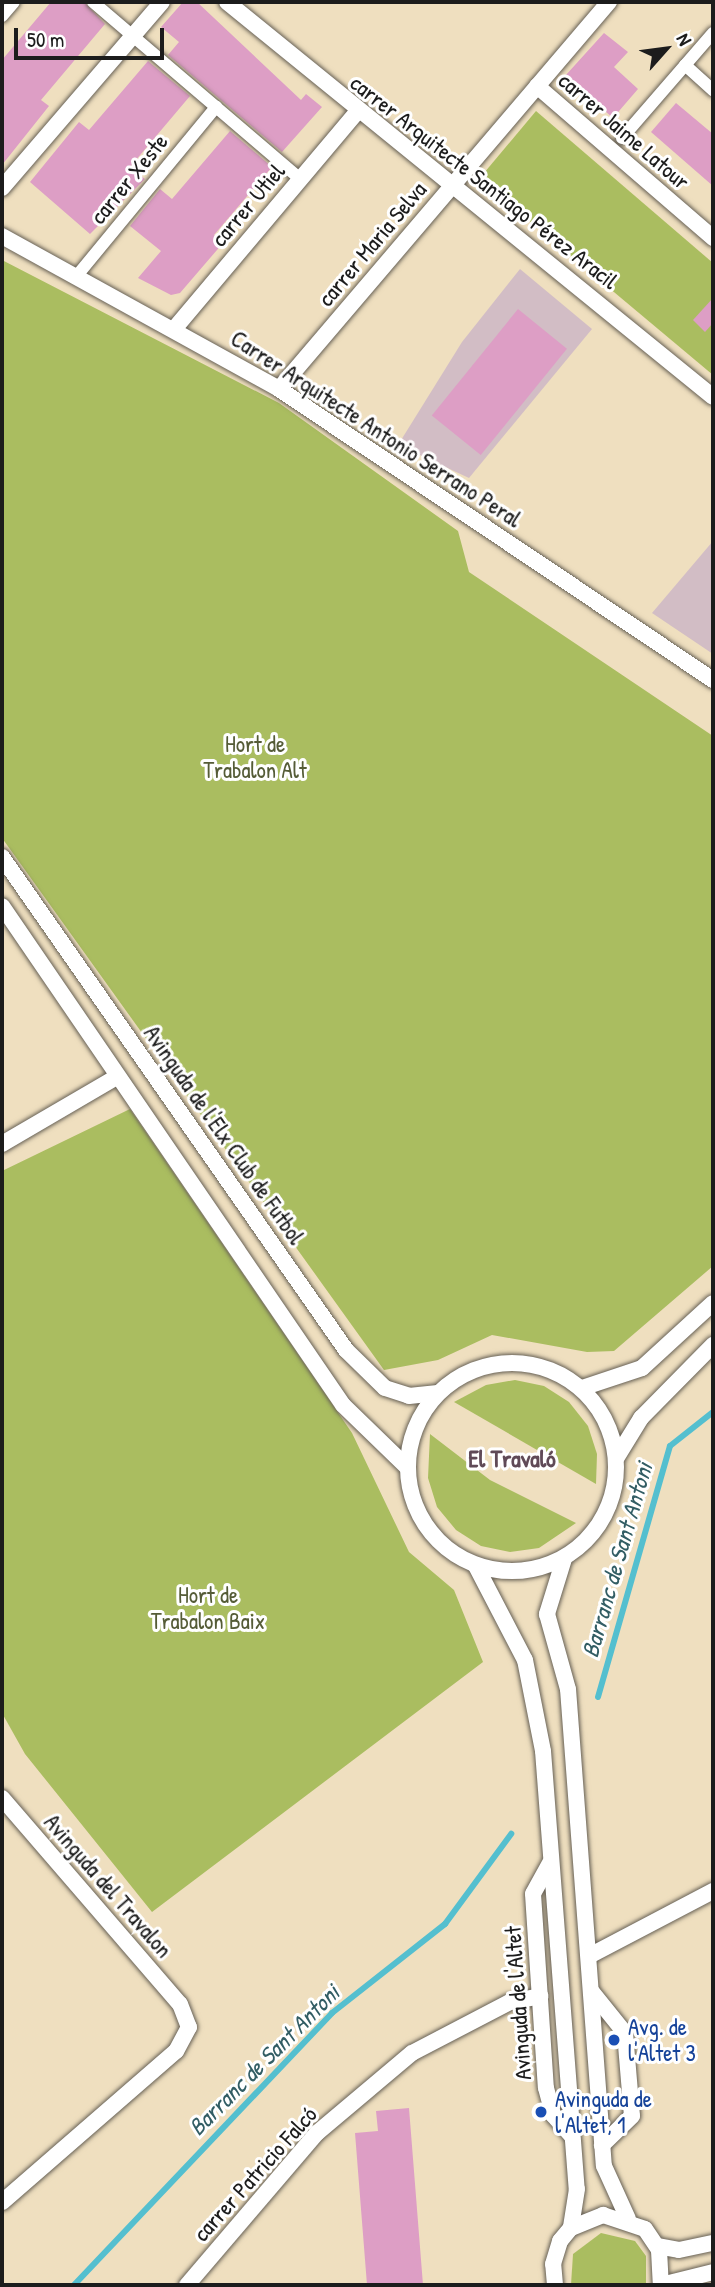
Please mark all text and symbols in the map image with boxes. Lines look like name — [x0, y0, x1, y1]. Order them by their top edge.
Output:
scale bar — [18, 14, 168, 58]
north arrow — [631, 14, 701, 84]
text: 50 m — [27, 25, 64, 54]
text: N — [671, 29, 698, 50]
street label: carrer Jaime Latour — [553, 67, 695, 195]
street label: carrer Arquitecte Santiago Pérez Aracil — [345, 69, 623, 295]
street label: carrer Xeste — [84, 128, 174, 230]
street label: carrer Utiel — [205, 158, 291, 252]
street label: carrer Maria Selva — [312, 176, 432, 312]
street label: Carrer Arquitecte Antonio Serrano Peral — [226, 325, 526, 533]
park label: Hort de Trabalon Alt — [203, 730, 307, 784]
street label: Avinguda de l'Elx Club de Futbol — [138, 1020, 310, 1250]
district label: El Travaló — [468, 1445, 556, 1473]
water label: Barranc de Sant Antoni — [575, 1459, 659, 1661]
park label: Hort de Trabalon Baix — [151, 1581, 265, 1635]
street label: Avinguda del Travalon — [38, 1809, 178, 1963]
street label: Avinguda de l'Altet — [499, 1925, 537, 2081]
water label: Barranc de Sant Antoni — [183, 1979, 345, 2141]
place label: Avg. de l'Altet 3 — [628, 2013, 696, 2067]
marker: Avg. de l'Altet 3 — [606, 2032, 622, 2048]
place label: Avinguda de l'Altet, 1 — [555, 2085, 652, 2139]
street label: carrer Patricio Falcó — [187, 2101, 323, 2247]
marker: Avinguda de l'Altet, 1 — [533, 2104, 549, 2120]

